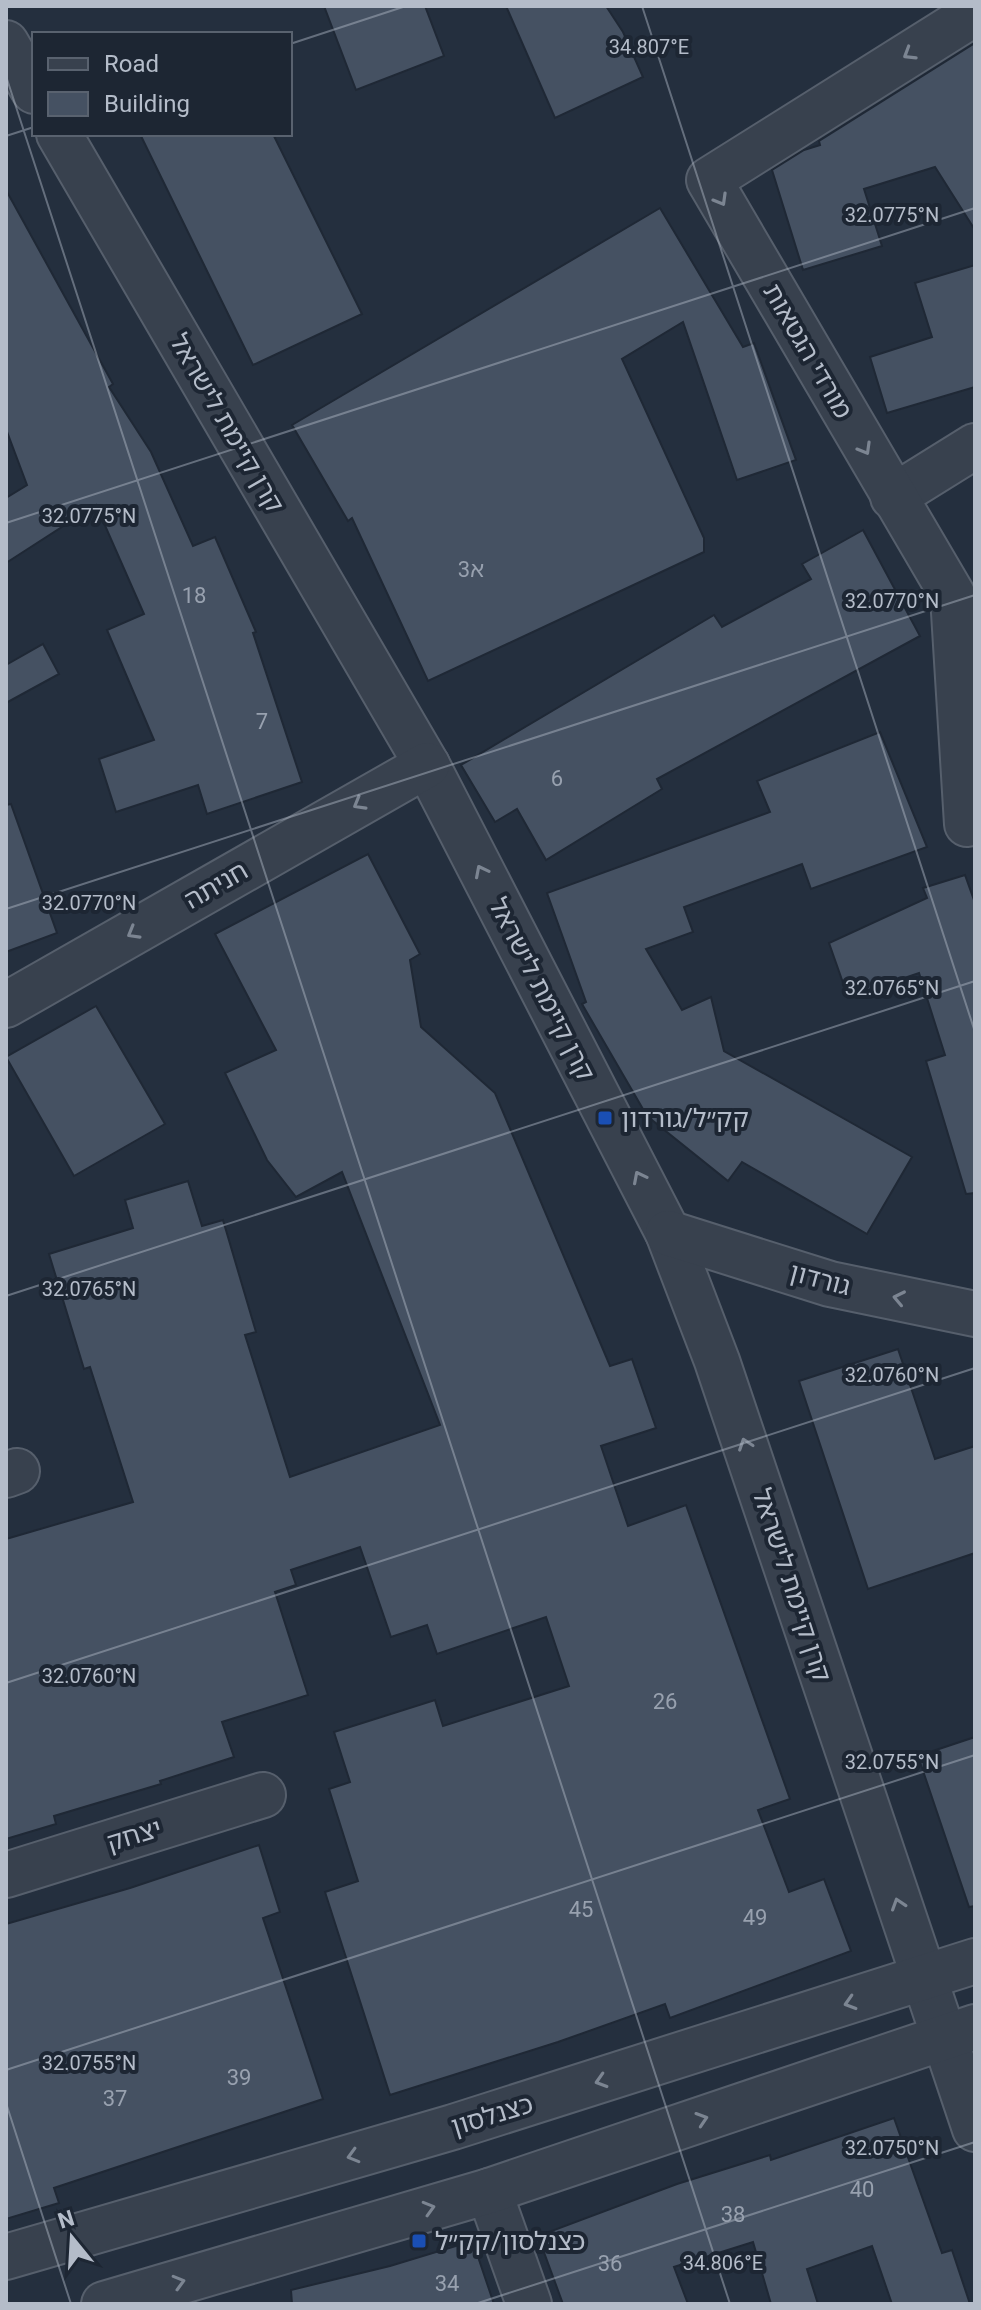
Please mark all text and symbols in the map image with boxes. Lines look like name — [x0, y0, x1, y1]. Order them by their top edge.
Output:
legend — [32, 32, 292, 136]
text: 34.807°E — [609, 35, 689, 59]
one-way arrow — [903, 45, 918, 60]
text: Road — [104, 50, 159, 78]
text: Building — [104, 90, 190, 118]
one-way arrow — [711, 191, 727, 206]
text: 32.0775°N — [845, 203, 939, 227]
street label: מורדי הגטאות — [757, 278, 859, 424]
street label: קרן קיימת לישראל — [164, 328, 290, 518]
one-way arrow — [855, 440, 871, 455]
text: 32.0775°N — [42, 504, 136, 528]
house number: 3א — [458, 557, 484, 582]
house number: 18 — [182, 583, 206, 608]
text: 32.0770°N — [845, 589, 939, 613]
house number: 7 — [256, 709, 268, 734]
house number: 6 — [551, 766, 563, 791]
one-way arrow — [353, 794, 368, 810]
street label: חניתה — [179, 855, 253, 915]
one-way arrow — [476, 865, 491, 880]
text: 32.0770°N — [42, 891, 136, 915]
street label: קרן קיימת לישראל — [483, 893, 601, 1085]
one-way arrow — [127, 923, 142, 939]
text: 32.0765°N — [845, 976, 939, 1000]
place label: קק״ל/גורדון — [621, 1103, 749, 1133]
marker: קק״ל/גורדון — [596, 1109, 614, 1127]
one-way arrow — [634, 1171, 649, 1186]
street label: גורדון — [786, 1257, 854, 1301]
text: 32.0765°N — [42, 1277, 136, 1301]
one-way arrow — [892, 1290, 906, 1307]
text: 32.0760°N — [845, 1363, 939, 1387]
one-way arrow — [739, 1438, 755, 1452]
street label: קרן קיימת לישראל — [747, 1485, 837, 1685]
text: 32.0760°N — [42, 1664, 136, 1688]
house number: 26 — [653, 1689, 677, 1714]
text: 32.0755°N — [845, 1750, 939, 1774]
street label: יצחק — [103, 1813, 165, 1857]
house number: 45 — [569, 1897, 593, 1922]
one-way arrow — [892, 1897, 908, 1911]
house number: 49 — [743, 1905, 767, 1930]
one-way arrow — [843, 1993, 857, 2009]
text: 32.0755°N — [42, 2051, 136, 2075]
house number: 39 — [227, 2065, 251, 2090]
one-way arrow — [595, 2071, 609, 2087]
house number: 37 — [103, 2086, 127, 2111]
street label: כצנלסון — [448, 2088, 536, 2142]
one-way arrow — [695, 2113, 709, 2129]
text: 32.0750°N — [845, 2136, 939, 2160]
one-way arrow — [346, 2147, 360, 2163]
house number: 40 — [850, 2177, 874, 2202]
north arrow — [32, 2198, 112, 2278]
one-way arrow — [421, 2201, 435, 2217]
house number: 38 — [721, 2202, 745, 2227]
text: N — [55, 2205, 77, 2234]
place label: כצנלסון/קק״ל — [435, 2226, 585, 2256]
marker: כצנלסון/קק״ל — [410, 2232, 428, 2250]
house number: 36 — [598, 2251, 622, 2276]
text: 34.806°E — [683, 2251, 763, 2275]
house number: 34 — [435, 2271, 459, 2296]
one-way arrow — [172, 2275, 186, 2291]

